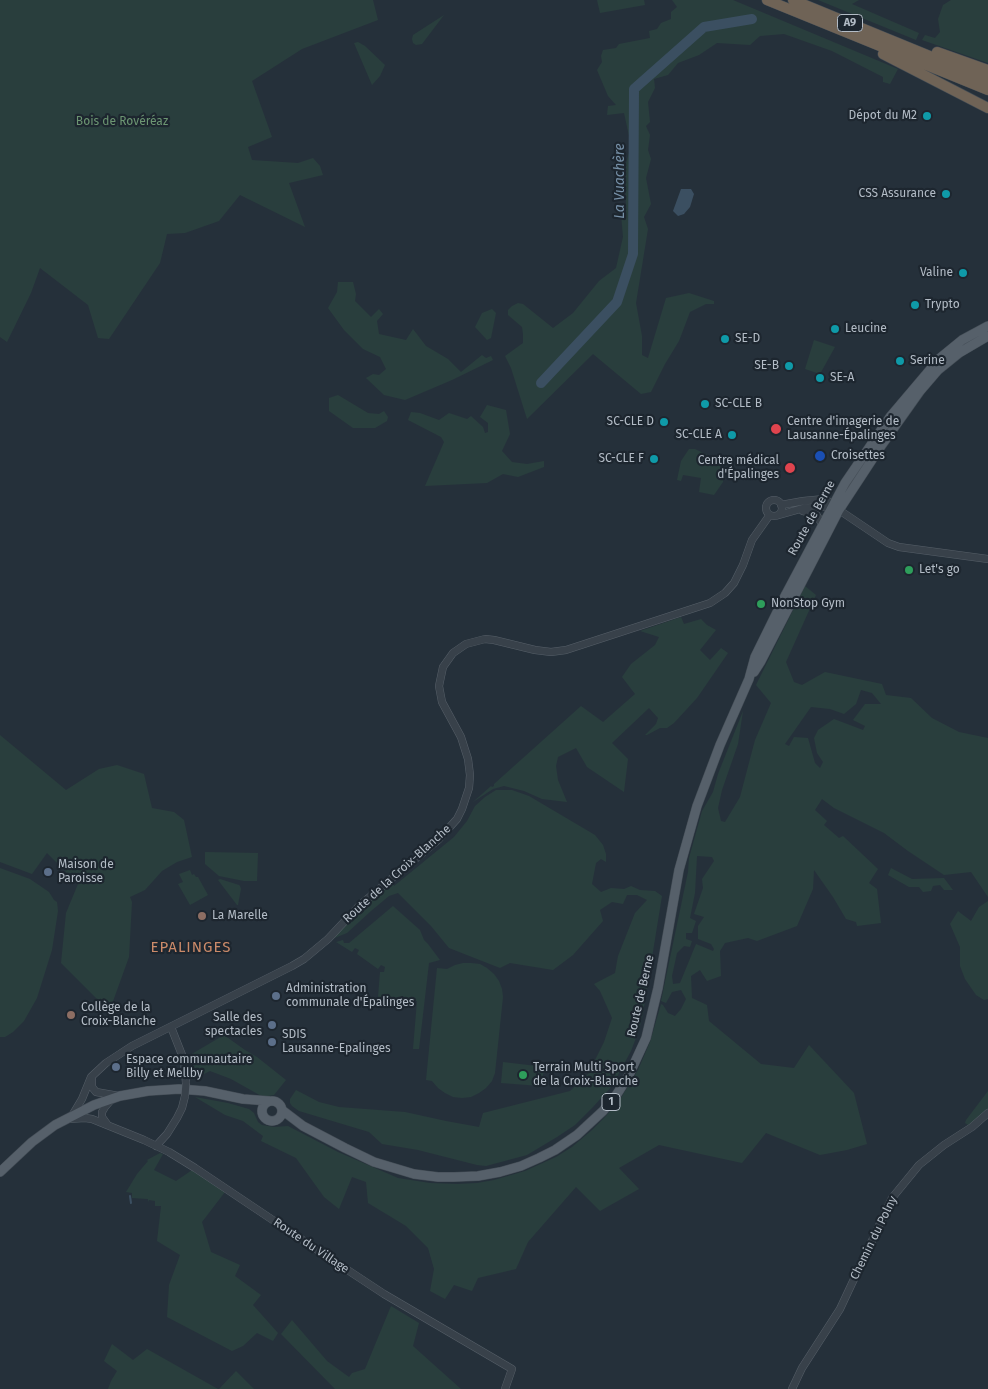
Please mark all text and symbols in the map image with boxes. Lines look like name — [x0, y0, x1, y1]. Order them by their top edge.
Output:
road number: A9 — [838, 14, 862, 32]
place label: Dépot du M2 — [848, 109, 917, 123]
marker: Dépot du M2 — [921, 110, 933, 122]
park label: Bois de Rovéréaz — [76, 115, 168, 129]
water label: La Vuachère — [612, 143, 628, 219]
place label: CSS Assurance — [859, 187, 936, 201]
marker: CSS Assurance — [940, 188, 952, 200]
place label: Valine — [920, 266, 953, 280]
marker: Valine — [957, 267, 969, 279]
place label: Trypto — [925, 298, 960, 312]
marker: Trypto — [909, 299, 921, 311]
place label: Leucine — [845, 322, 887, 336]
marker: Leucine — [829, 323, 841, 335]
place label: SE-D — [735, 332, 760, 346]
marker: SE-D — [719, 333, 731, 345]
place label: Serine — [910, 354, 945, 368]
marker: Serine — [894, 355, 906, 367]
place label: SE-B — [754, 359, 779, 373]
marker: SE-B — [783, 360, 795, 372]
place label: SE-A — [830, 371, 854, 385]
marker: SE-A — [814, 372, 826, 384]
place label: SC-CLE B — [715, 397, 762, 411]
marker: SC-CLE B — [699, 398, 711, 410]
place label: SC-CLE D — [607, 415, 654, 429]
place label: Centre d'imagerie de Lausanne-Épalinges — [787, 415, 899, 443]
marker: SC-CLE D — [658, 416, 670, 428]
marker: Centre d'imagerie de Lausanne-Épalinges — [769, 422, 783, 436]
place label: SC-CLE A — [675, 428, 722, 442]
marker: SC-CLE A — [726, 429, 738, 441]
marker: Croisettes — [813, 449, 827, 463]
place label: Croisettes — [831, 449, 885, 463]
place label: SC-CLE F — [598, 452, 644, 466]
marker: SC-CLE F — [648, 453, 660, 465]
place label: Centre médical d'Épalinges — [698, 454, 779, 482]
marker: Centre médical d'Épalinges — [783, 461, 797, 475]
street label: Route de Berne — [785, 478, 839, 558]
place label: Let's go — [919, 563, 960, 577]
marker: Let's go — [903, 564, 915, 576]
place label: NonStop Gym — [771, 597, 845, 611]
marker: NonStop Gym — [755, 598, 767, 610]
street label: Route de la Croix-Blanche — [340, 822, 454, 926]
place label: Maison de Paroisse — [58, 858, 114, 886]
marker: Maison de Paroisse — [42, 866, 54, 878]
place label: La Marelle — [212, 909, 268, 923]
marker: La Marelle — [196, 910, 208, 922]
district label: EPALINGES — [149, 939, 233, 957]
street label: Route de Berne — [625, 954, 657, 1038]
place label: Administration communale d'Épalinges — [286, 982, 414, 1010]
marker: Administration communale d'Épalinges — [270, 990, 282, 1002]
place label: Collège de la Croix-Blanche — [81, 1001, 156, 1029]
marker: Collège de la Croix-Blanche — [65, 1009, 77, 1021]
place label: Salle des spectacles — [205, 1011, 262, 1039]
marker: Salle des spectacles — [266, 1019, 278, 1031]
place label: SDIS Lausanne-Epalinges — [282, 1028, 391, 1056]
marker: SDIS Lausanne-Epalinges — [266, 1036, 278, 1048]
place label: Espace communautaire Billy et Mellby — [126, 1053, 252, 1081]
marker: Espace communautaire Billy et Mellby — [110, 1061, 122, 1073]
place label: Terrain Multi Sport de la Croix-Blanche — [533, 1061, 638, 1089]
marker: Terrain Multi Sport de la Croix-Blanche — [517, 1069, 529, 1081]
road number: 1 — [602, 1094, 620, 1110]
street label: Chemin du Polny — [847, 1194, 901, 1282]
street label: Route du Village — [270, 1215, 352, 1277]

